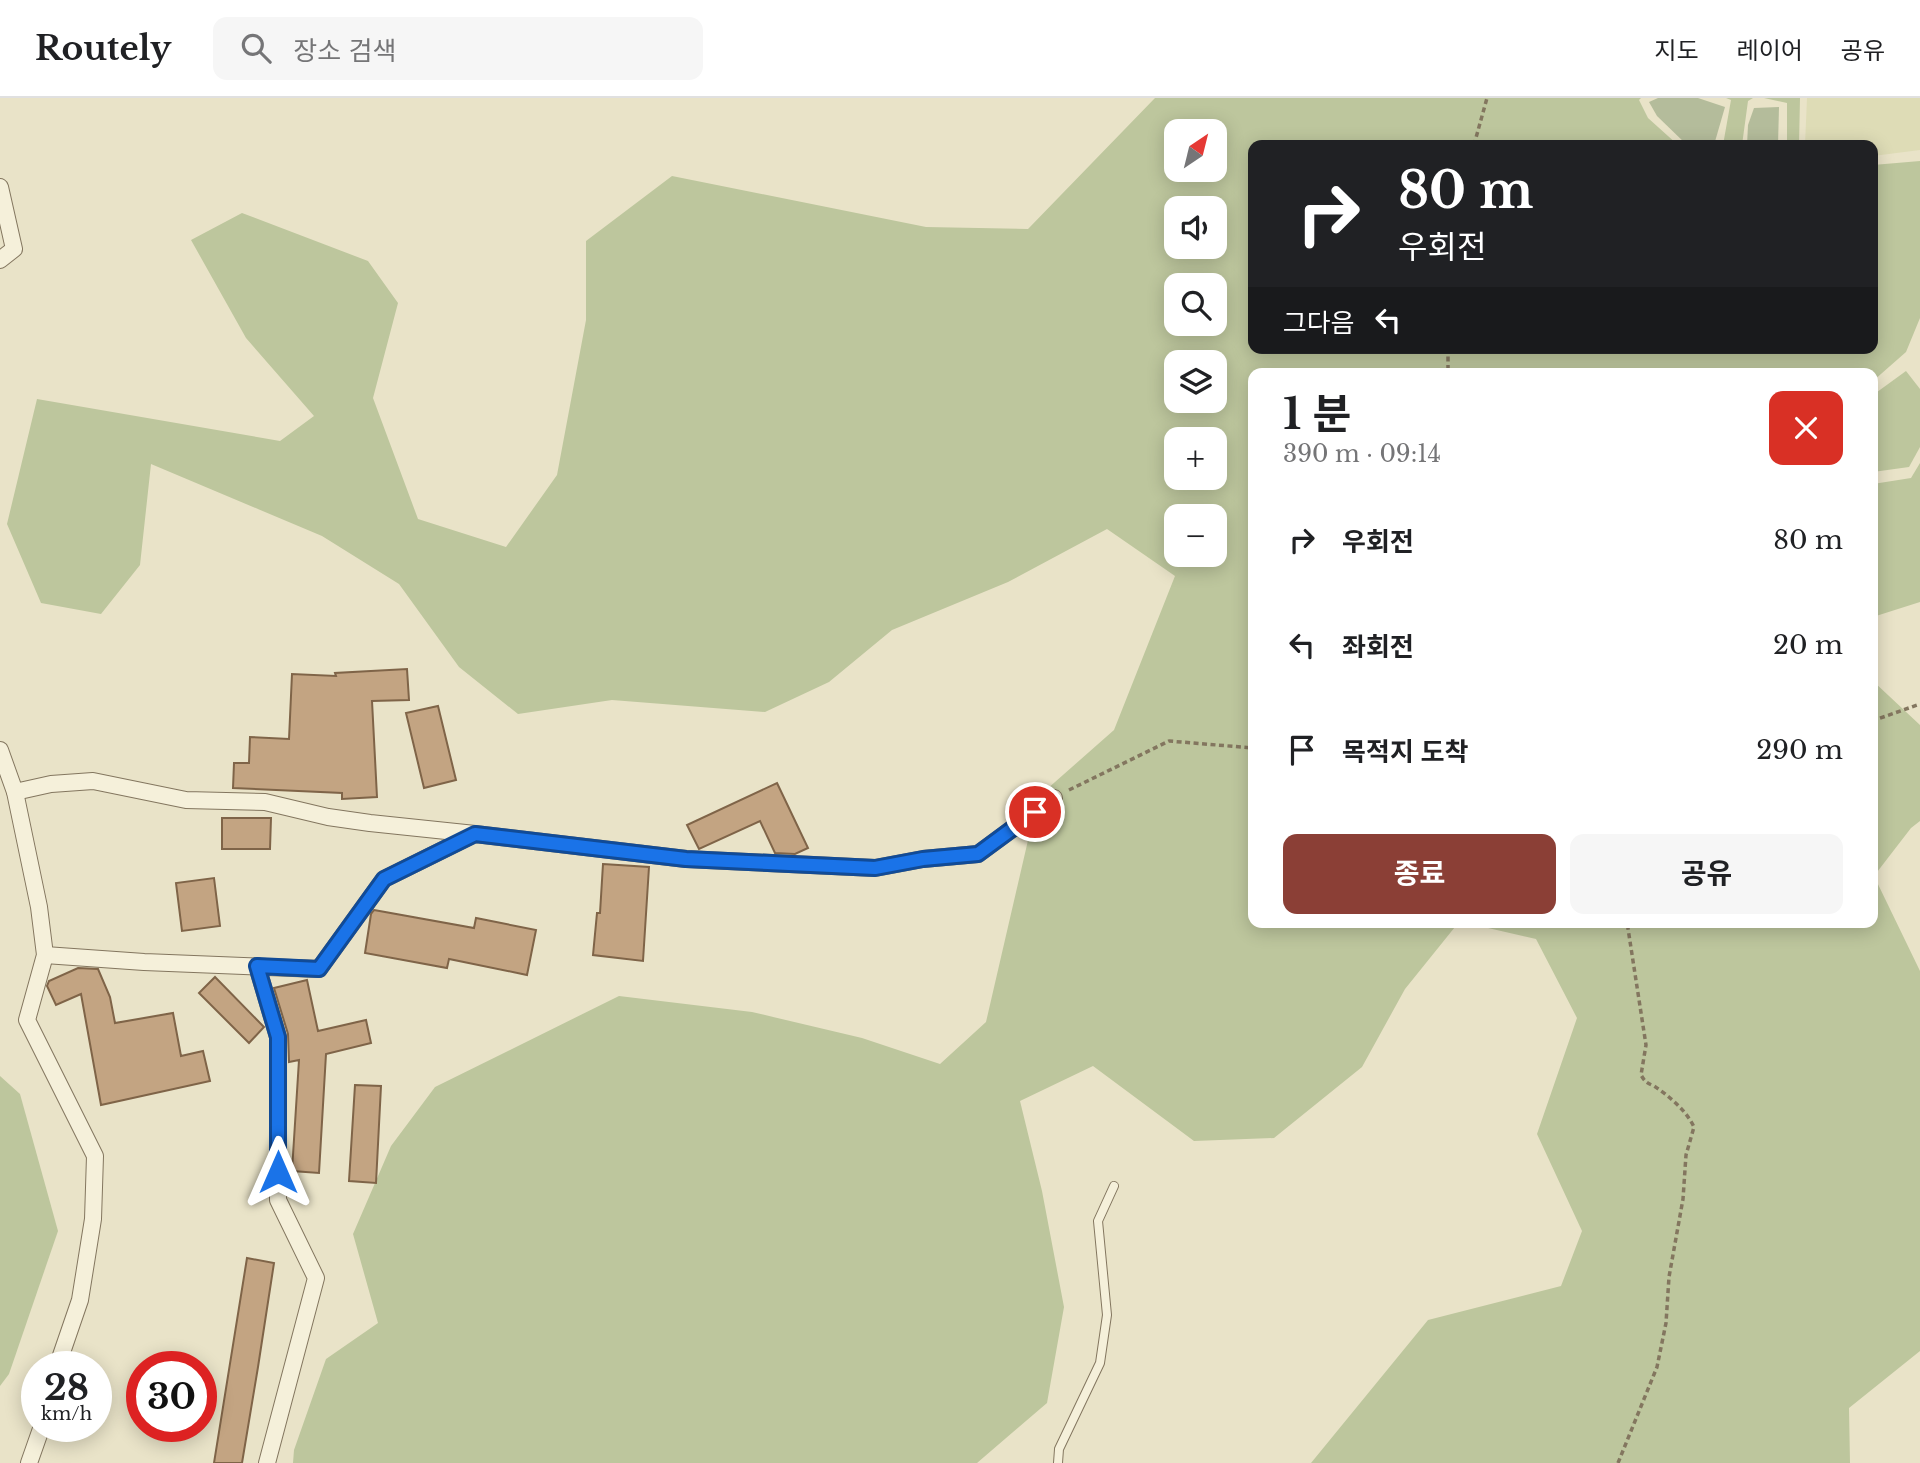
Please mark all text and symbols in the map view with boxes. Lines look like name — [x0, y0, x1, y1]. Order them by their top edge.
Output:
search box — [213, 17, 703, 80]
text: Routely — [35, 28, 171, 69]
icon: search — [237, 29, 275, 67]
text: 장소 검색 — [293, 35, 396, 67]
text: 지도 — [1654, 36, 1699, 65]
text: 레이어 — [1737, 36, 1803, 65]
text: 공유 — [1841, 36, 1885, 65]
north arrow — [1164, 119, 1227, 182]
map controls — [1164, 119, 1227, 567]
text: 80 m — [1398, 160, 1533, 221]
icon: right — [1283, 168, 1374, 259]
button: sound — [1164, 196, 1227, 259]
text: 우회전 — [1398, 227, 1486, 267]
button: search — [1164, 273, 1227, 336]
icon: left — [1369, 301, 1407, 339]
text: 그다음 — [1283, 307, 1355, 339]
button: layers — [1164, 350, 1227, 413]
text: 1 분 — [1283, 388, 1351, 440]
button: close — [1769, 391, 1843, 465]
button: + — [1164, 427, 1227, 490]
text: 390 m · 09:14 — [1283, 440, 1441, 468]
button: − — [1164, 504, 1227, 567]
icon: right — [1283, 521, 1321, 559]
text: 80 m — [1773, 524, 1843, 556]
text: 우회전 — [1342, 526, 1414, 558]
icon: left — [1283, 626, 1321, 664]
text: 20 m — [1773, 629, 1843, 661]
text: 좌회전 — [1342, 631, 1414, 663]
icon: arrive — [1283, 731, 1321, 769]
text: 290 m — [1756, 734, 1843, 766]
text: 목적지 도착 — [1342, 736, 1469, 768]
pin — [1005, 782, 1065, 842]
icon: arrive — [1016, 793, 1054, 831]
button: 종료 — [1283, 834, 1556, 914]
button: 공유 — [1570, 834, 1843, 914]
position arrow — [241, 1135, 315, 1209]
speed limit sign: 30 — [126, 1351, 217, 1442]
text: 28 — [44, 1366, 89, 1409]
text: km/h — [41, 1403, 92, 1425]

